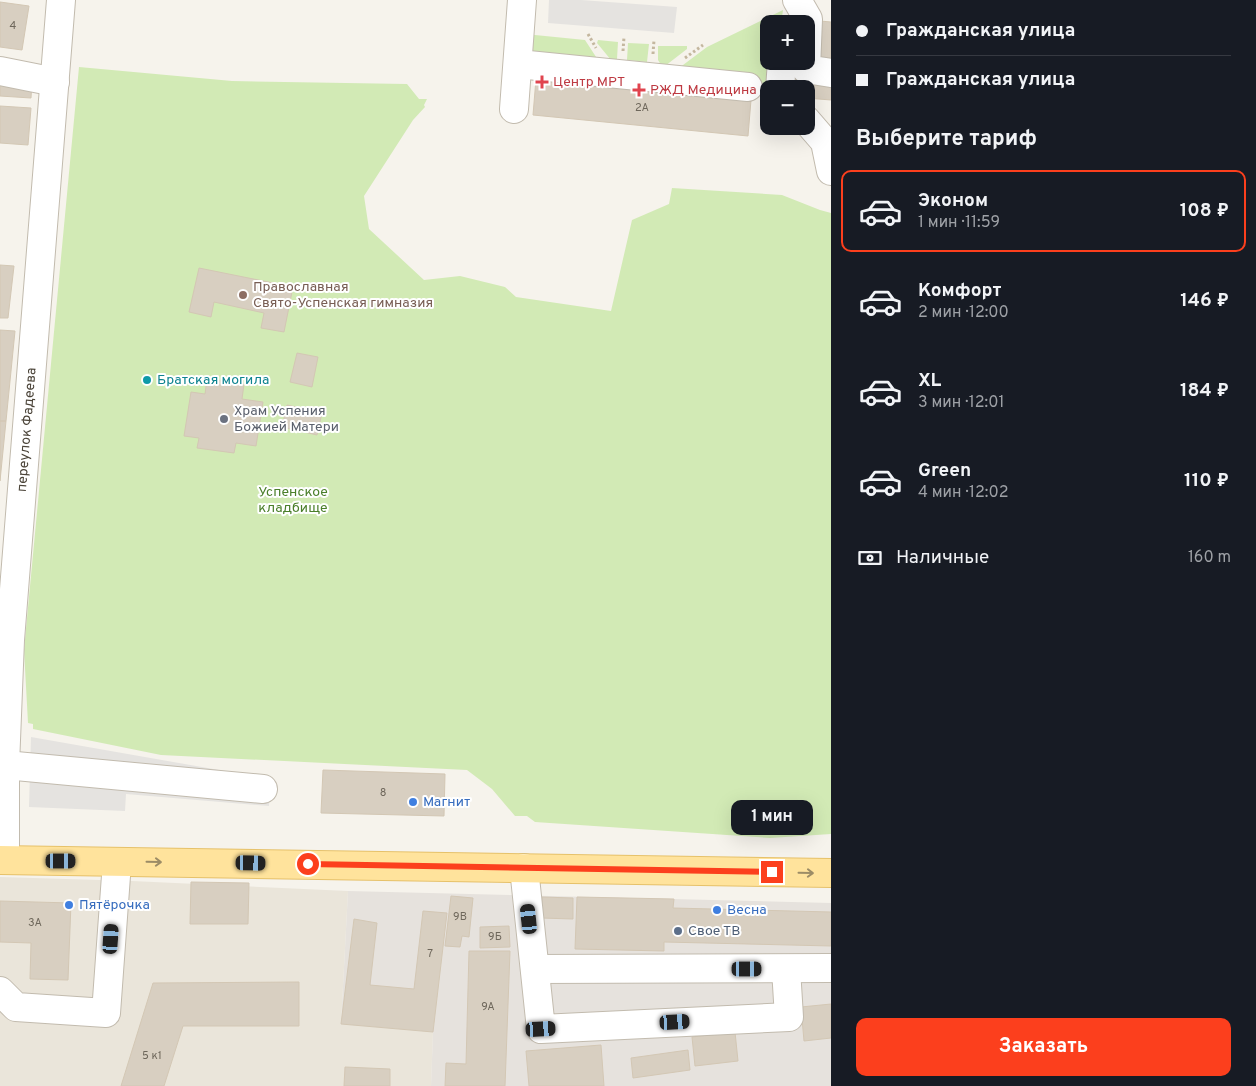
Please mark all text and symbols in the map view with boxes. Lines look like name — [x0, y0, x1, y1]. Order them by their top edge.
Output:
map controls — [760, 15, 815, 135]
button: + — [760, 15, 815, 70]
house number: 4 — [10, 19, 17, 33]
text: Гражданская улица — [886, 19, 1075, 43]
text: Гражданская улица — [886, 68, 1075, 92]
place label: Центр МРТ — [553, 74, 625, 91]
marker: Центр МРТ — [535, 75, 549, 89]
button: − — [760, 80, 815, 135]
place label: РЖД Медицина — [650, 82, 757, 99]
marker: РЖД Медицина — [632, 83, 646, 97]
house number: 2А — [635, 101, 649, 115]
text: Выберите тариф — [856, 126, 1037, 153]
icon: car — [858, 189, 903, 234]
text: Эконом — [918, 189, 988, 213]
text: 108 ₽ — [1180, 199, 1229, 223]
text: 1 мин · 11:59 — [918, 213, 1000, 233]
place label: Православная Свято-Успенская гимназия — [253, 279, 433, 312]
icon: car — [858, 279, 903, 324]
text: Комфорт — [918, 279, 1001, 303]
marker: Православная Свято-Успенская гимназия — [237, 289, 249, 301]
text: 146 ₽ — [1180, 289, 1229, 313]
text: 2 мин · 12:00 — [918, 303, 1009, 323]
street label: переулок Фадеева — [13, 367, 40, 493]
icon: car — [858, 369, 903, 414]
text: XL — [918, 369, 941, 393]
place label: Братская могила — [157, 372, 269, 389]
marker: Братская могила — [141, 374, 153, 386]
text: 184 ₽ — [1180, 379, 1229, 403]
text: 3 мин · 12:01 — [918, 393, 1004, 413]
place label: Храм Успения Божией Матери — [234, 403, 339, 436]
marker: Храм Успения Божией Матери — [218, 413, 230, 425]
icon: car — [858, 459, 903, 504]
text: Green — [918, 459, 971, 483]
text: 110 ₽ — [1184, 469, 1229, 493]
text: 4 мин · 12:02 — [918, 483, 1009, 503]
park label: Успенское кладбище — [258, 484, 328, 517]
icon: cash — [856, 544, 884, 572]
text: Наличные — [896, 546, 989, 570]
text: 160 m — [1188, 548, 1231, 568]
house number: 8 — [380, 786, 386, 800]
place label: Магнит — [423, 794, 470, 811]
marker: Магнит — [407, 796, 419, 808]
callout: 1 мин — [731, 800, 813, 834]
text: 1 мин — [751, 807, 793, 827]
route start — [297, 853, 319, 875]
car — [46, 854, 76, 869]
car — [235, 855, 266, 871]
one-way arrow — [145, 857, 161, 867]
route end — [761, 861, 783, 883]
one-way arrow — [798, 868, 814, 877]
place label: Пятёрочка — [79, 897, 150, 914]
marker: Пятёрочка — [63, 899, 75, 911]
place label: Весна — [727, 902, 767, 919]
car — [519, 903, 538, 935]
marker: Весна — [711, 904, 723, 916]
house number: 9В — [453, 910, 467, 924]
house number: 3А — [28, 916, 42, 930]
place label: Свое ТВ — [688, 923, 740, 940]
car — [102, 924, 119, 954]
marker: Свое ТВ — [672, 925, 684, 937]
house number: 9Б — [488, 930, 502, 944]
house number: 7 — [427, 947, 433, 961]
car — [732, 962, 762, 977]
house number: 9А — [481, 1000, 495, 1014]
car — [659, 1014, 690, 1030]
button: Заказать — [856, 1018, 1231, 1076]
car — [525, 1021, 556, 1037]
house number: 5 к1 — [142, 1049, 162, 1063]

